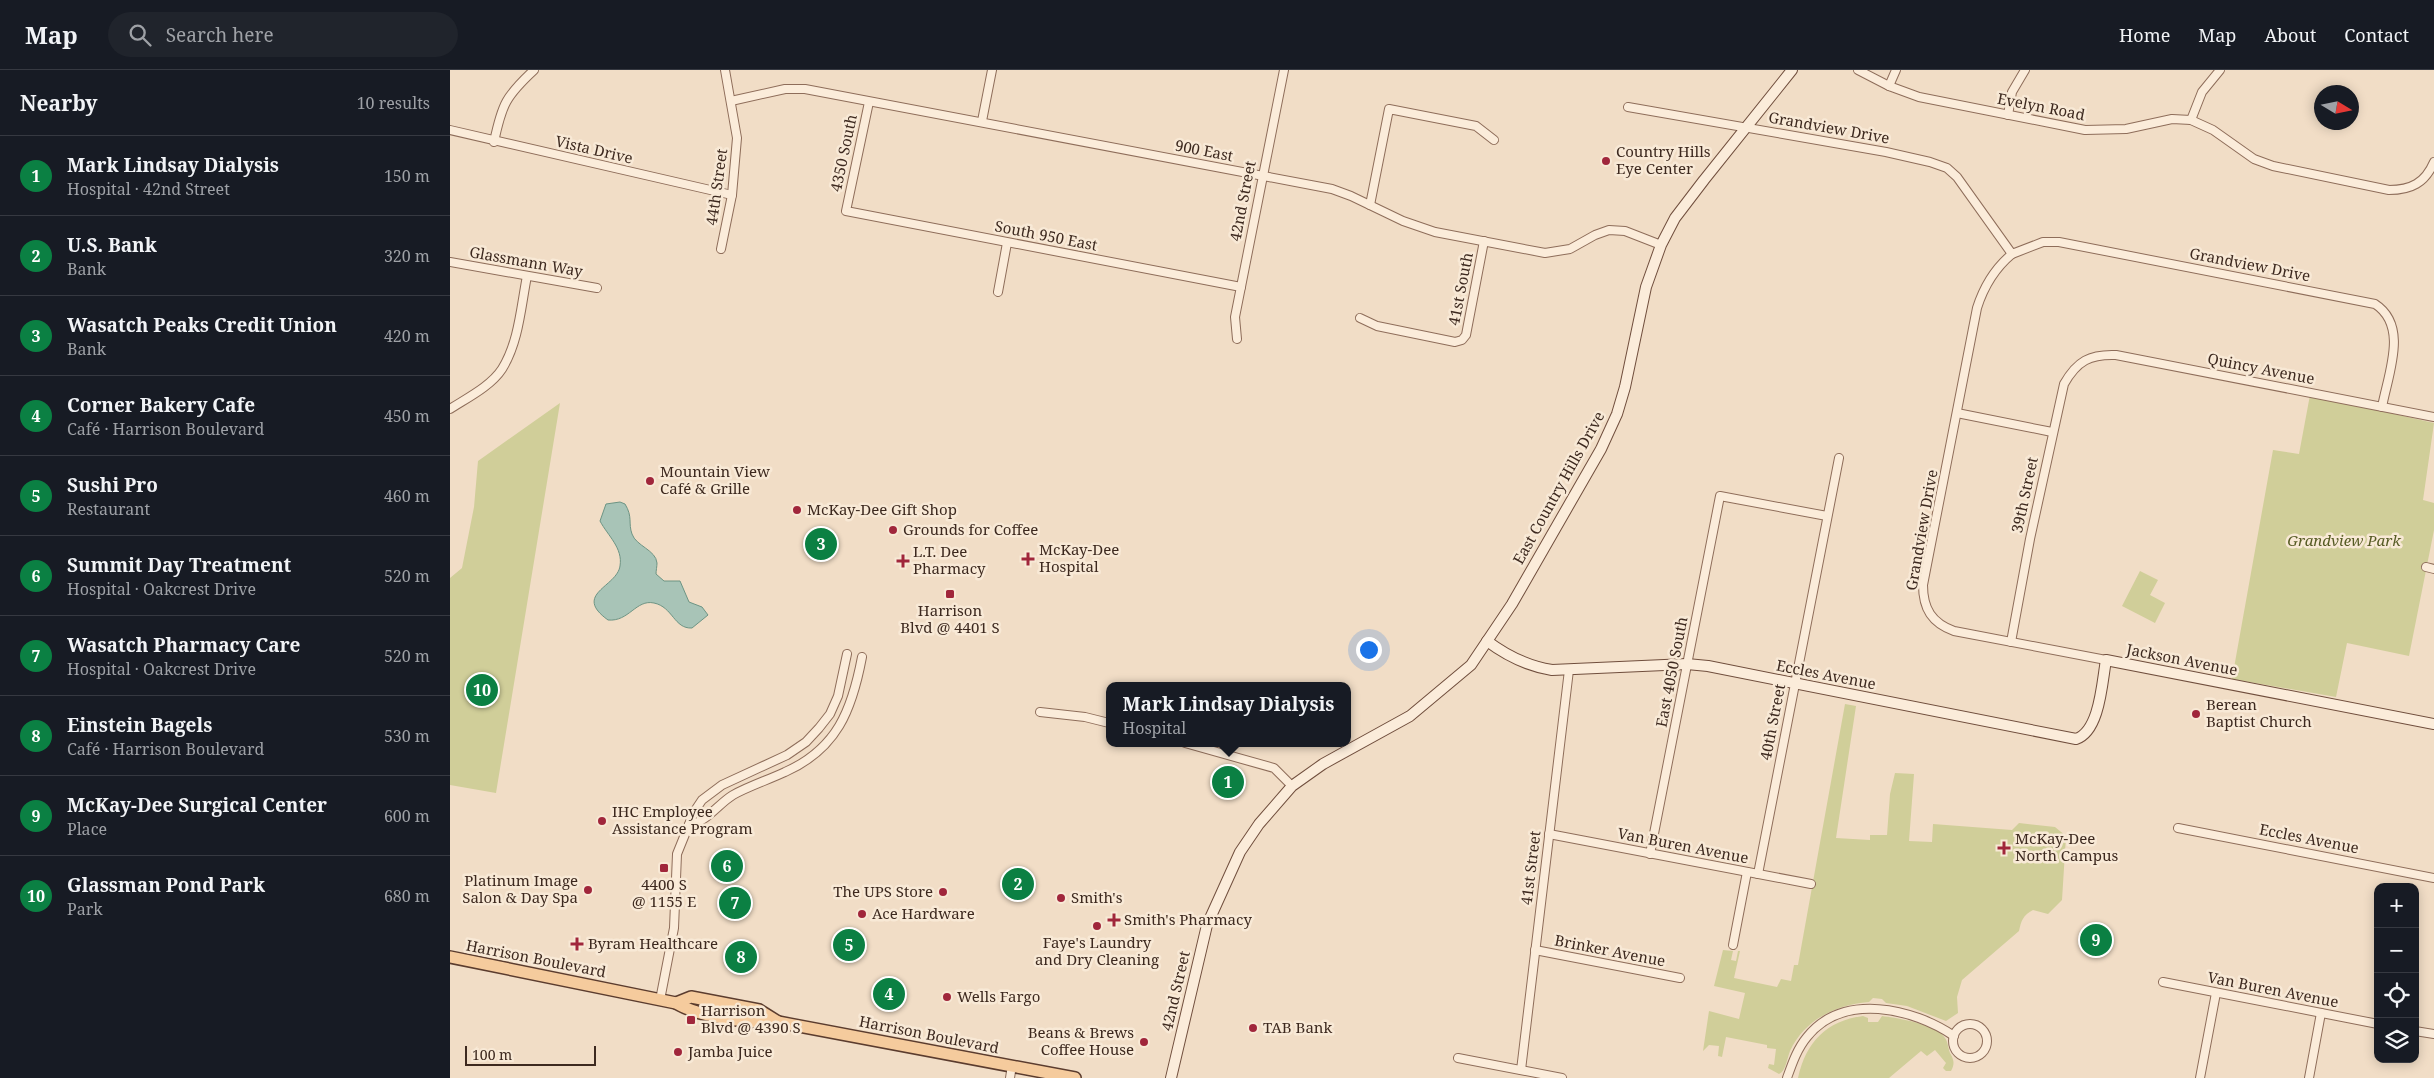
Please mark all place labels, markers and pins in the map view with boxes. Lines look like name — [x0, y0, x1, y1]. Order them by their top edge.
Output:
place label: Country Hills Eye Center — [1616, 141, 1711, 178]
marker: Country Hills Eye Center — [1600, 155, 1612, 167]
place label: Mountain View Café & Grille — [660, 461, 770, 498]
marker: Mountain View Café & Grille — [644, 475, 656, 487]
place label: McKay-Dee Gift Shop — [807, 499, 957, 519]
marker: McKay-Dee Gift Shop — [791, 504, 803, 516]
place label: Grounds for Coffee — [903, 519, 1038, 539]
marker: Grounds for Coffee — [887, 524, 899, 536]
pin: 3 — [805, 525, 837, 563]
place label: McKay-Dee Hospital — [1039, 539, 1119, 576]
place label: L.T. Dee Pharmacy — [913, 541, 986, 578]
marker: McKay-Dee Hospital — [1021, 552, 1035, 566]
marker: L.T. Dee Pharmacy — [897, 555, 909, 567]
marker: Harrison Blvd @ 4401 S — [944, 588, 956, 600]
place label: Harrison Blvd @ 4401 S — [900, 600, 1000, 637]
pin: 10 — [466, 671, 498, 709]
place label: Berean Baptist Church — [2206, 694, 2312, 731]
marker: Berean Baptist Church — [2190, 708, 2202, 720]
pin: 1 — [1212, 763, 1244, 801]
place label: IHC Employee Assistance Program — [612, 801, 753, 838]
marker: IHC Employee Assistance Program — [596, 815, 608, 827]
place label: McKay-Dee North Campus — [2015, 828, 2118, 865]
marker: McKay-Dee North Campus — [1997, 841, 2011, 855]
pin: 6 — [711, 847, 743, 885]
marker: 4400 S @ 1155 E — [658, 862, 670, 874]
pin: 2 — [1002, 865, 1034, 903]
place label: Platinum Image Salon & Day Spa — [462, 870, 578, 907]
place label: 4400 S @ 1155 E — [632, 874, 696, 911]
place label: The UPS Store — [833, 881, 933, 901]
marker: Platinum Image Salon & Day Spa — [582, 884, 594, 896]
pin: 7 — [719, 884, 751, 922]
marker: The UPS Store — [937, 886, 949, 898]
place label: Smith's — [1071, 887, 1123, 907]
marker: Smith's — [1055, 892, 1067, 904]
place label: Ace Hardware — [872, 903, 975, 923]
marker: Ace Hardware — [856, 908, 868, 920]
place label: Smith's Pharmacy — [1124, 909, 1252, 929]
marker: Smith's Pharmacy — [1108, 914, 1120, 926]
marker: Faye's Laundry and Dry Cleaning — [1091, 920, 1103, 932]
pin: 9 — [2080, 921, 2112, 959]
pin: 5 — [833, 926, 865, 964]
place label: Faye's Laundry and Dry Cleaning — [1035, 932, 1159, 969]
place label: Byram Healthcare — [588, 933, 718, 953]
marker: Byram Healthcare — [570, 937, 584, 951]
pin: 8 — [725, 938, 757, 976]
pin: 4 — [873, 975, 905, 1013]
place label: Wells Fargo — [957, 986, 1040, 1006]
marker: Wells Fargo — [941, 991, 953, 1003]
place label: Harrison Blvd @ 4390 S — [701, 1000, 801, 1037]
marker: Harrison Blvd @ 4390 S — [685, 1014, 697, 1026]
place label: TAB Bank — [1263, 1017, 1333, 1037]
place label: Beans & Brews Coffee House — [1028, 1022, 1134, 1059]
marker: TAB Bank — [1247, 1022, 1259, 1034]
marker: Beans & Brews Coffee House — [1138, 1036, 1150, 1048]
place label: Jamba Juice — [687, 1041, 773, 1061]
marker: Jamba Juice — [672, 1046, 684, 1058]

